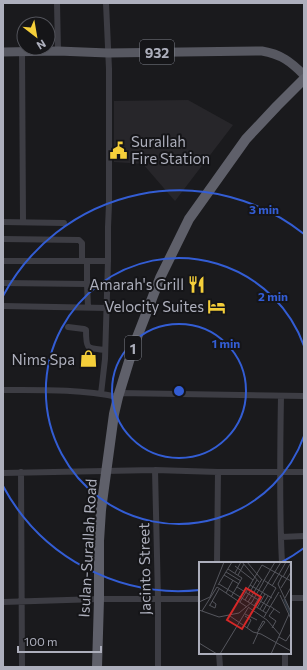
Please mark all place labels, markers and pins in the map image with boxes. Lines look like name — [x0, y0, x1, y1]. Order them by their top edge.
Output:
place label: Surallah Fire Station — [131, 132, 210, 167]
public building icon: Surallah Fire Station — [108, 140, 128, 160]
restaurant icon: Amarah's Grill — [187, 274, 207, 294]
place label: Amarah's Grill — [89, 275, 184, 293]
hotel icon: Velocity Suites — [207, 296, 227, 316]
place label: Velocity Suites — [104, 297, 204, 315]
shop icon: Nims Spa — [78, 349, 98, 369]
place label: Nims Spa — [12, 350, 75, 368]
centre of rings — [172, 384, 186, 398]

